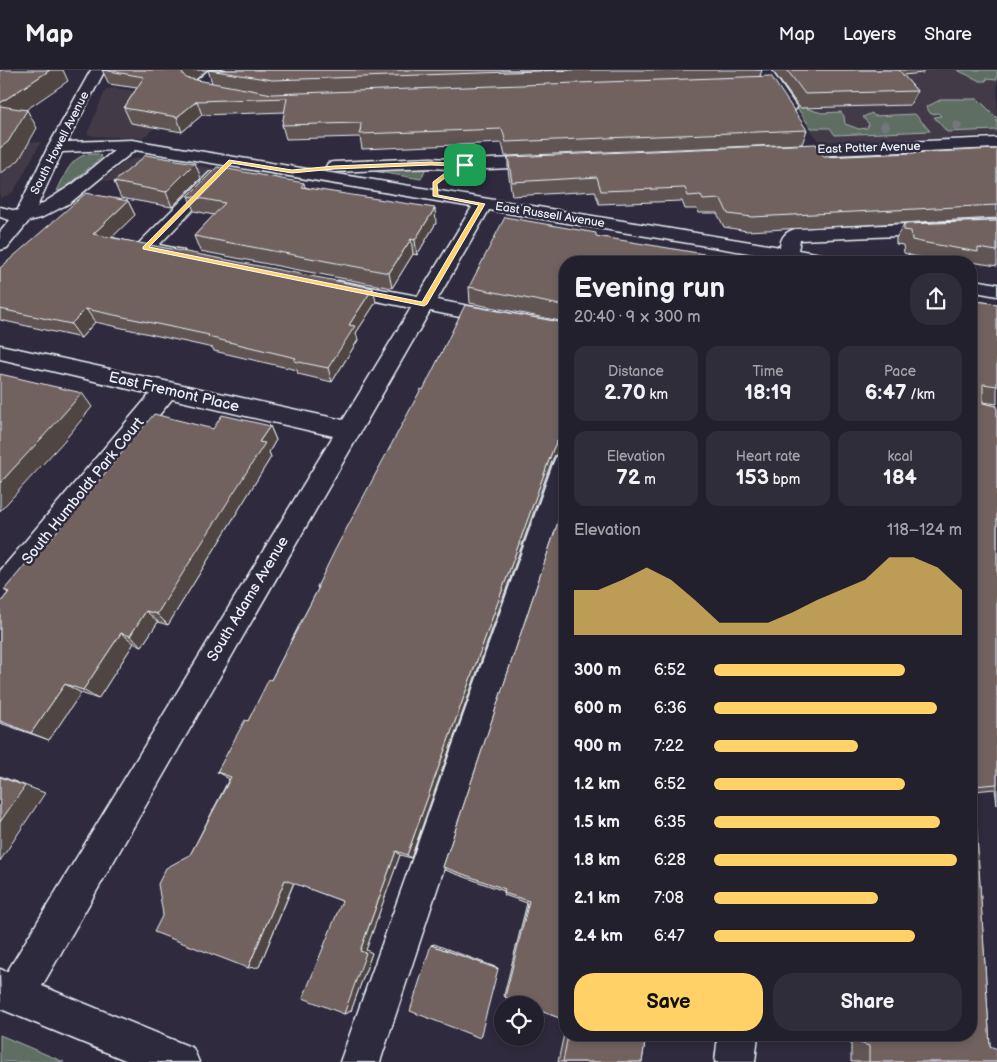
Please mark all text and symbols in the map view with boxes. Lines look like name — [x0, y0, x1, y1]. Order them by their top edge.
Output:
text: Map — [25, 20, 73, 49]
text: Map — [779, 24, 815, 45]
text: Layers — [843, 24, 896, 45]
text: Share — [924, 24, 972, 45]
street label: South Howell Avenue — [28, 89, 92, 197]
street label: East Potter Avenue — [817, 139, 921, 157]
pin — [444, 144, 486, 186]
icon: arrive — [451, 151, 479, 179]
street label: East Russell Avenue — [494, 199, 606, 231]
text: Evening run — [574, 272, 725, 305]
button: share — [910, 273, 962, 325]
text: 20:40 · 9 × 300 m — [574, 308, 700, 327]
text: Distance — [608, 363, 664, 380]
text: Time — [752, 363, 784, 380]
text: Pace — [884, 363, 916, 380]
street label: East Fremont Place — [107, 368, 241, 416]
text: 2.70 — [604, 380, 646, 405]
text: 18:19 — [744, 380, 792, 405]
text: 6:47 — [865, 380, 907, 405]
text: km — [646, 386, 668, 403]
text: /km — [907, 386, 935, 403]
street label: South Humboldt Park Court — [18, 413, 148, 568]
text: Elevation — [607, 448, 665, 465]
text: Heart rate — [736, 448, 800, 465]
text: kcal — [887, 448, 913, 465]
text: 72 — [616, 465, 640, 490]
text: 153 — [736, 465, 769, 490]
text: 184 — [883, 465, 917, 490]
text: m — [640, 471, 656, 488]
text: bpm — [769, 471, 800, 488]
text: Elevation — [574, 521, 641, 540]
text: 118–124 m — [887, 521, 962, 540]
street label: South Adams Avenue — [203, 533, 293, 665]
text: 300 m — [574, 661, 621, 680]
text: 6:52 — [654, 661, 686, 680]
text: 600 m — [574, 699, 622, 718]
text: 6:36 — [654, 699, 687, 718]
text: 900 m — [574, 737, 621, 756]
text: 7:22 — [654, 737, 684, 756]
text: 1.2 km — [574, 775, 620, 794]
text: 6:52 — [654, 775, 686, 794]
text: 1.5 km — [574, 813, 620, 832]
text: 6:35 — [654, 813, 686, 832]
text: 1.8 km — [574, 851, 620, 870]
text: 6:28 — [654, 851, 686, 870]
text: 2.1 km — [574, 889, 620, 908]
text: 7:08 — [654, 889, 684, 908]
text: 2.4 km — [574, 927, 623, 946]
text: 6:47 — [654, 927, 685, 946]
button: Save — [574, 973, 763, 1031]
button: Share — [773, 973, 962, 1031]
map controls — [494, 996, 544, 1046]
button: locate — [494, 996, 544, 1046]

